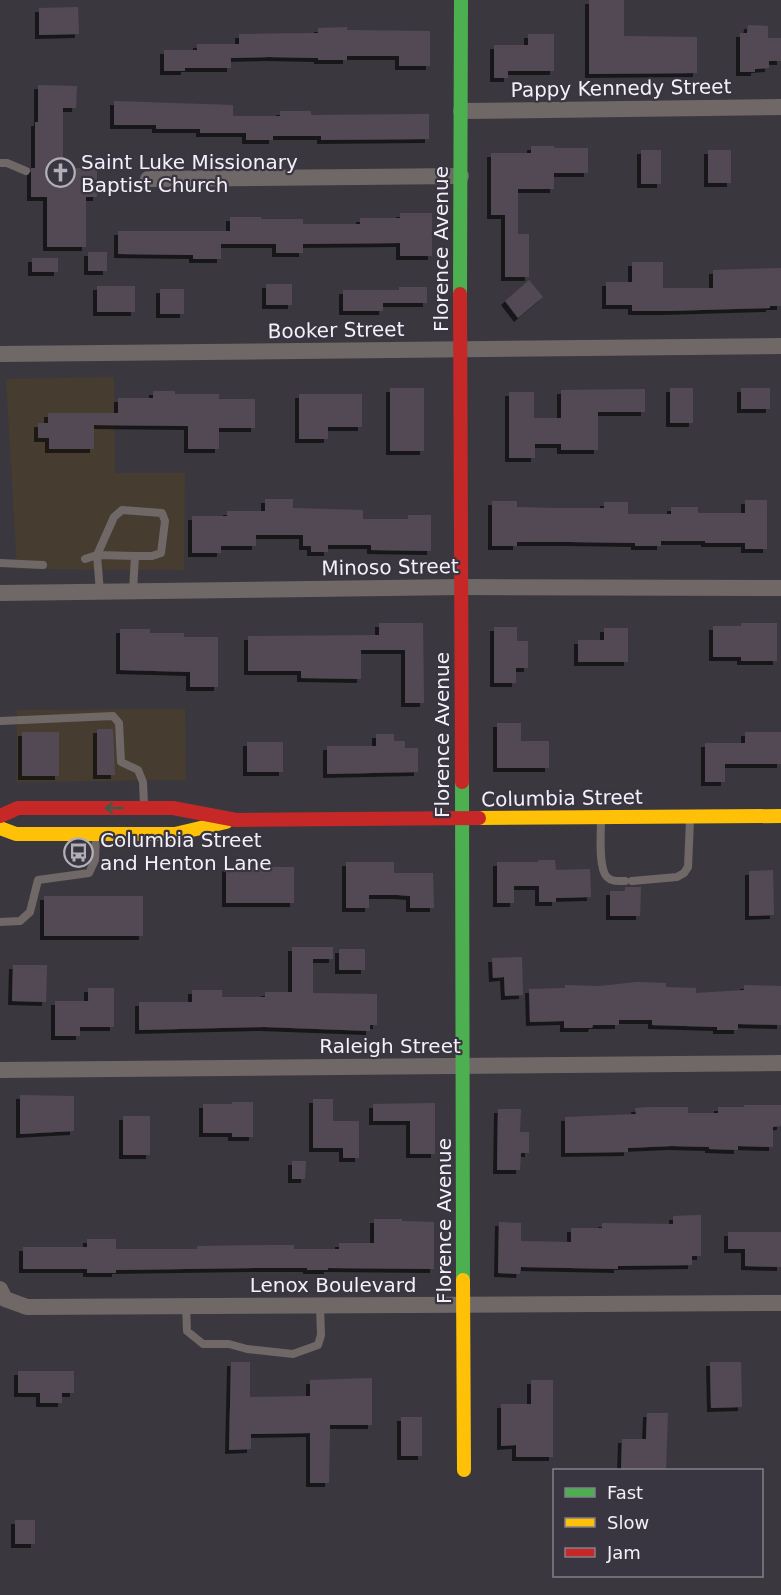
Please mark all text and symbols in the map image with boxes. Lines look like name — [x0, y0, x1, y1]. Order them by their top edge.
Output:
street label: Pappy Kennedy Street — [510, 74, 732, 102]
place label: Saint Luke Missionary Baptist Church — [81, 150, 298, 197]
church icon: Saint Luke Missionary Baptist Church — [44, 157, 76, 189]
street label: Florence Avenue — [429, 166, 453, 332]
street label: Booker Street — [267, 317, 405, 343]
street label: Minoso Street — [321, 554, 459, 580]
street label: Florence Avenue — [430, 652, 454, 818]
street label: Columbia Street — [481, 785, 643, 811]
one-way arrow — [105, 802, 125, 814]
place label: Columbia Street and Henton Lane — [100, 828, 272, 875]
bus stop icon: Columbia Street and Henton Lane — [63, 836, 95, 868]
street label: Raleigh Street — [319, 1034, 461, 1058]
street label: Florence Avenue — [432, 1138, 456, 1304]
street label: Lenox Boulevard — [250, 1273, 416, 1297]
legend — [553, 1469, 763, 1577]
text: Fast — [607, 1482, 643, 1503]
text: Slow — [607, 1512, 649, 1533]
text: Jam — [606, 1542, 641, 1563]

